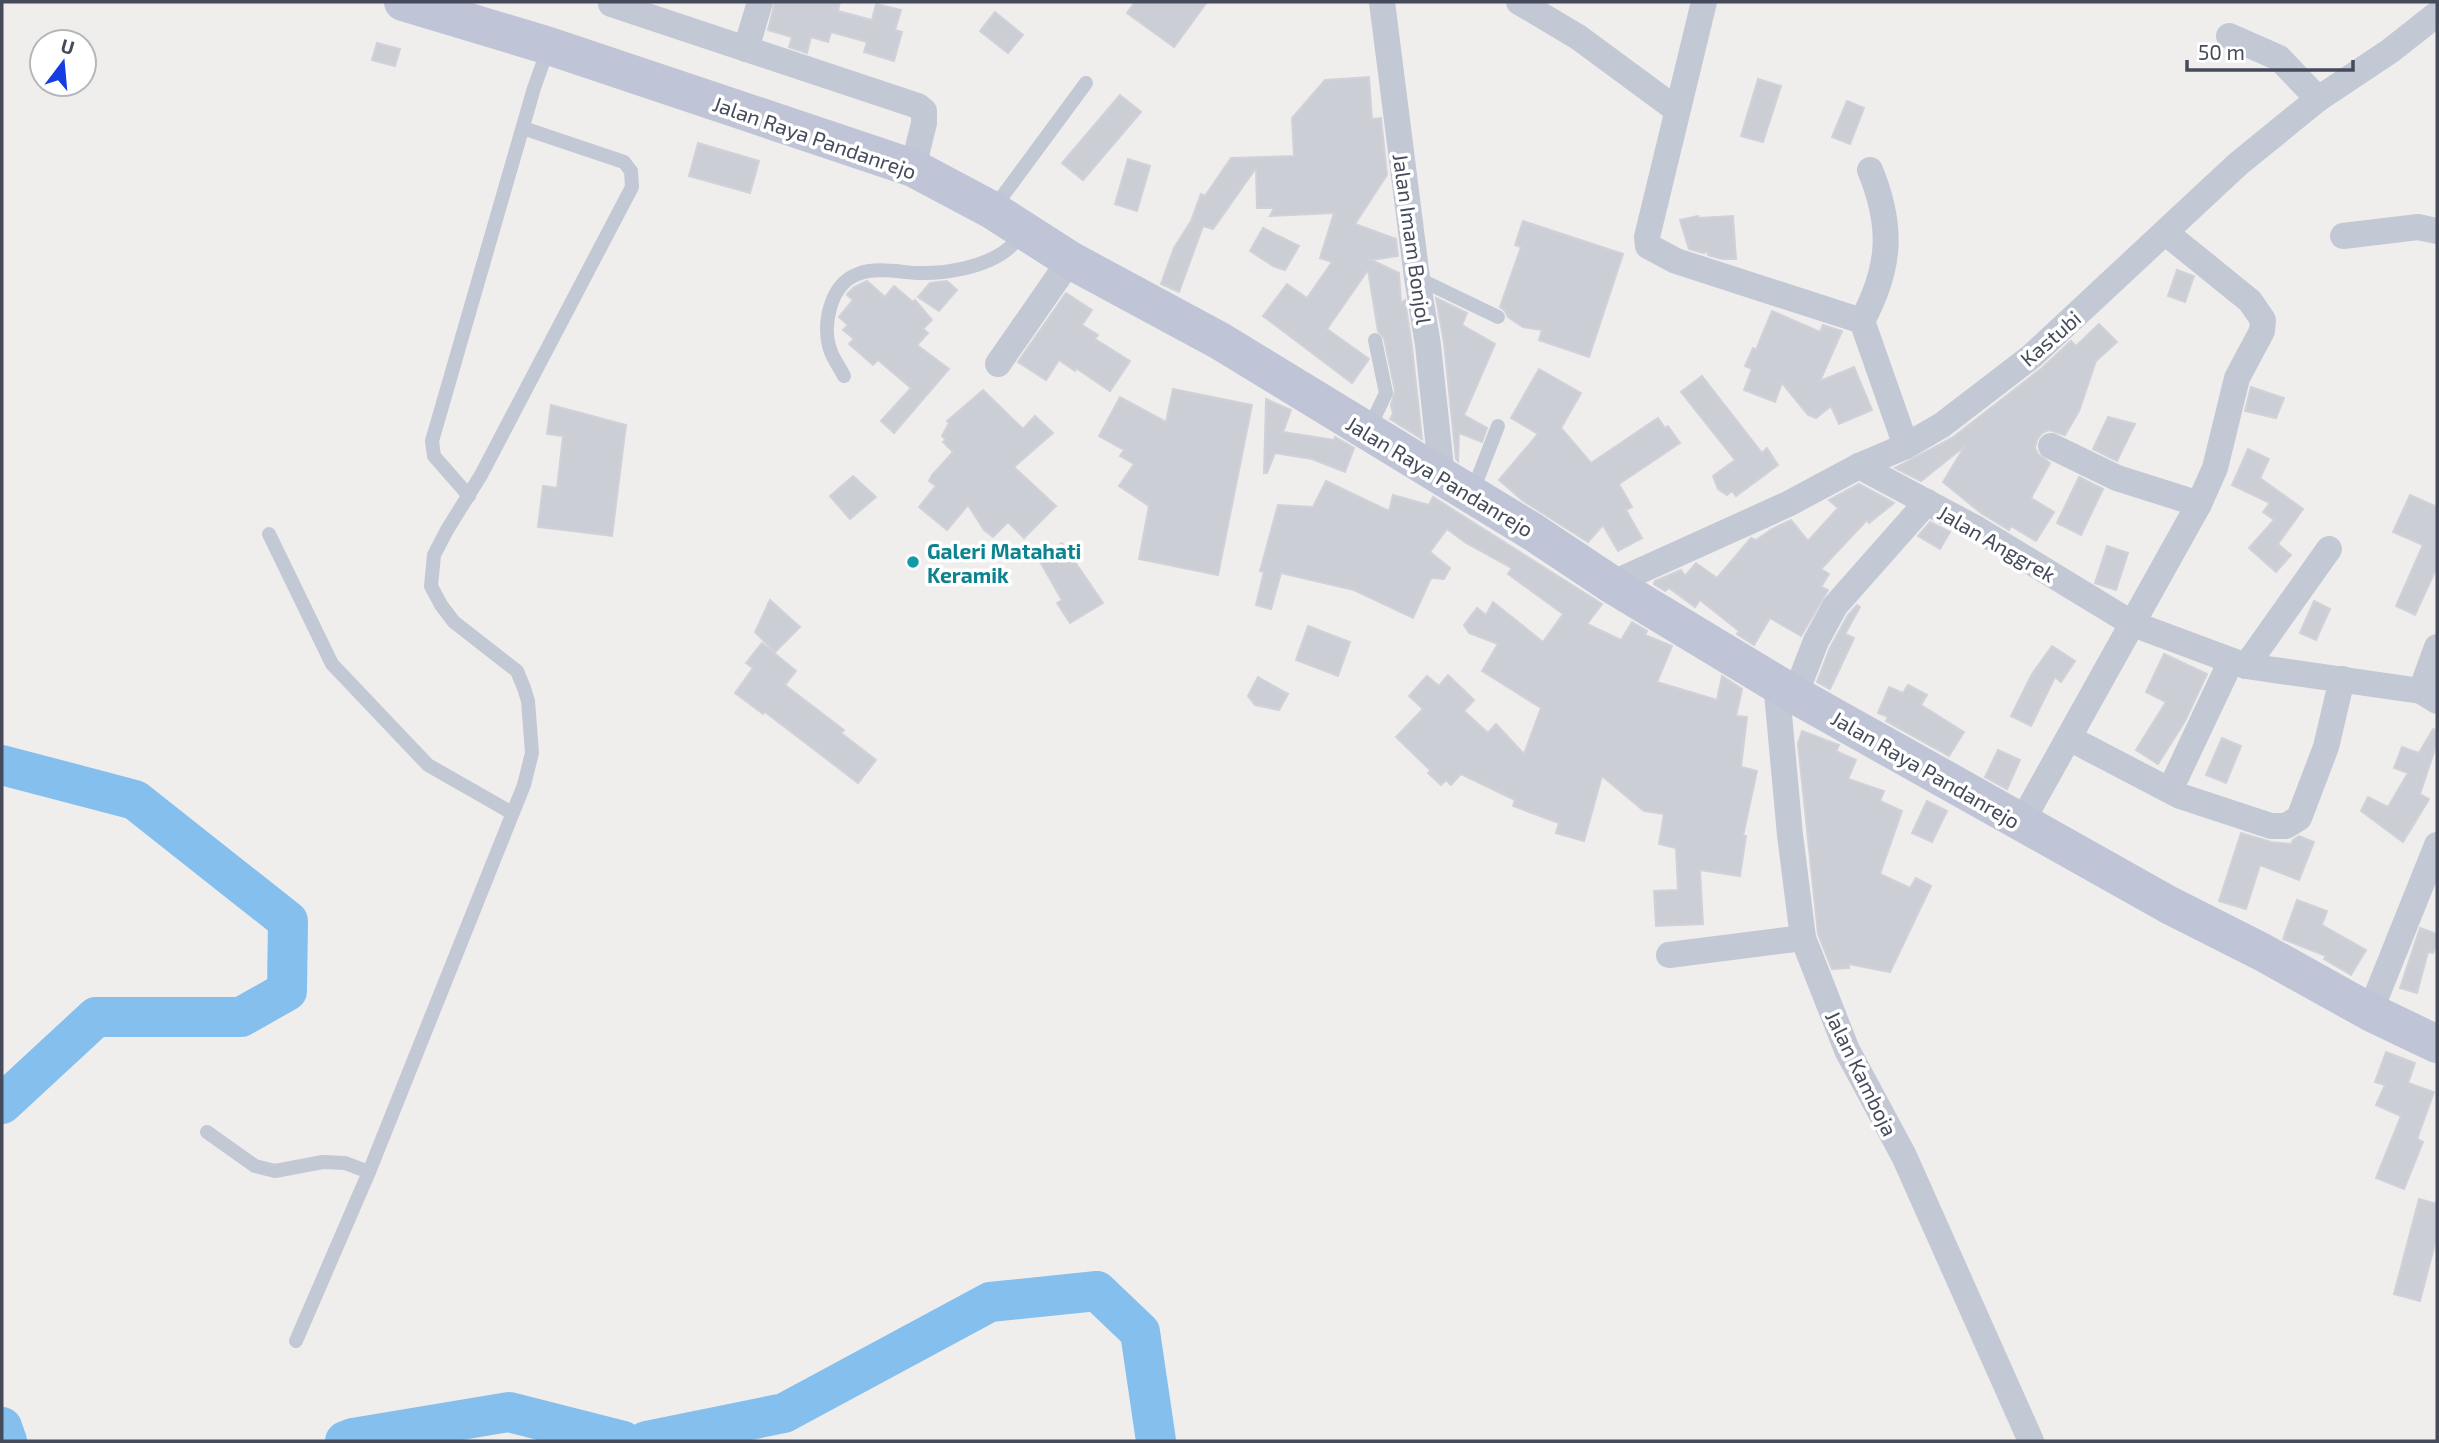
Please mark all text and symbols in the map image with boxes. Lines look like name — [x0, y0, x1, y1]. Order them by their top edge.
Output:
north arrow — [28, 28, 98, 98]
scale bar — [2187, 28, 2353, 72]
text: U — [58, 33, 77, 59]
text: 50 m — [2198, 39, 2245, 64]
street label: Jalan Raya Pandanrejo — [710, 90, 920, 185]
street label: Jalan Imam Bonjol — [1388, 152, 1437, 327]
street label: Kastubi — [2015, 305, 2085, 371]
street label: Jalan Raya Pandanrejo — [1342, 410, 1538, 543]
street label: Jalan Anggrek — [1934, 499, 2061, 587]
place label: Galeri Matahati Keramik — [927, 538, 1081, 587]
marker: Galeri Matahati Keramik — [905, 554, 921, 570]
street label: Jalan Raya Pandanrejo — [1827, 705, 2025, 834]
street label: Jalan Kamboja — [1820, 1006, 1903, 1140]

